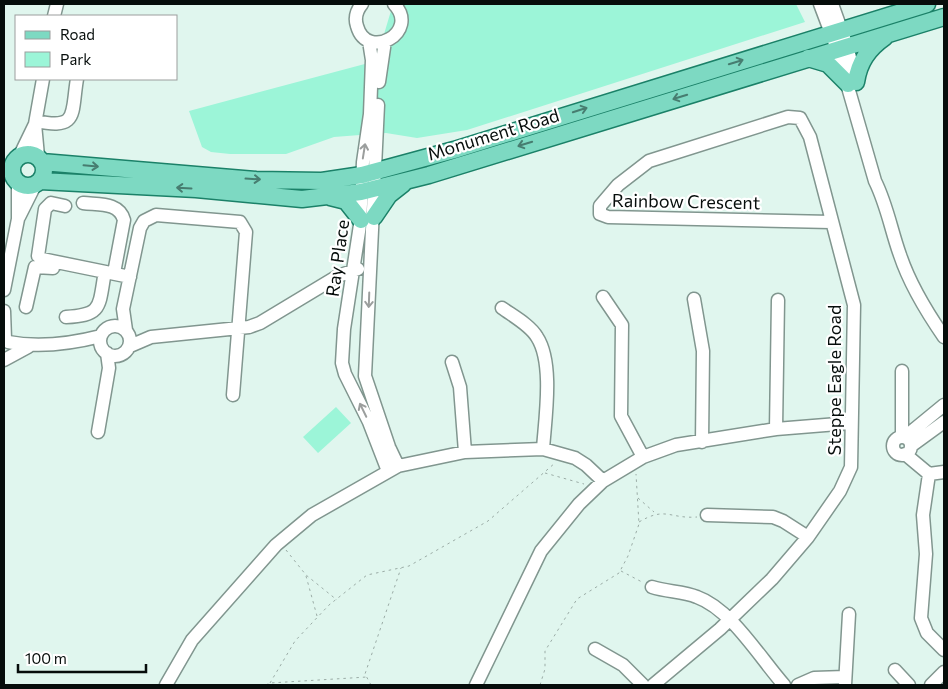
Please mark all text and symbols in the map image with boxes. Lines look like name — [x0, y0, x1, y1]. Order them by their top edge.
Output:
legend — [15, 15, 178, 80]
text: Road — [60, 25, 95, 43]
text: Park — [60, 50, 91, 68]
one-way arrow — [727, 57, 743, 67]
one-way arrow — [672, 93, 688, 103]
street label: Monument Road — [424, 103, 562, 165]
one-way arrow — [572, 105, 588, 114]
one-way arrow — [517, 140, 533, 150]
one-way arrow — [360, 144, 370, 160]
one-way arrow — [83, 161, 99, 171]
one-way arrow — [244, 175, 260, 184]
one-way arrow — [176, 184, 192, 193]
street label: Rainbow Crescent — [612, 189, 760, 213]
street label: Ray Place — [321, 218, 353, 298]
one-way arrow — [365, 292, 374, 308]
street label: Steppe Eagle Road — [823, 305, 845, 455]
one-way arrow — [358, 402, 368, 417]
scale bar — [18, 642, 145, 674]
text: 100 m — [25, 649, 67, 667]

